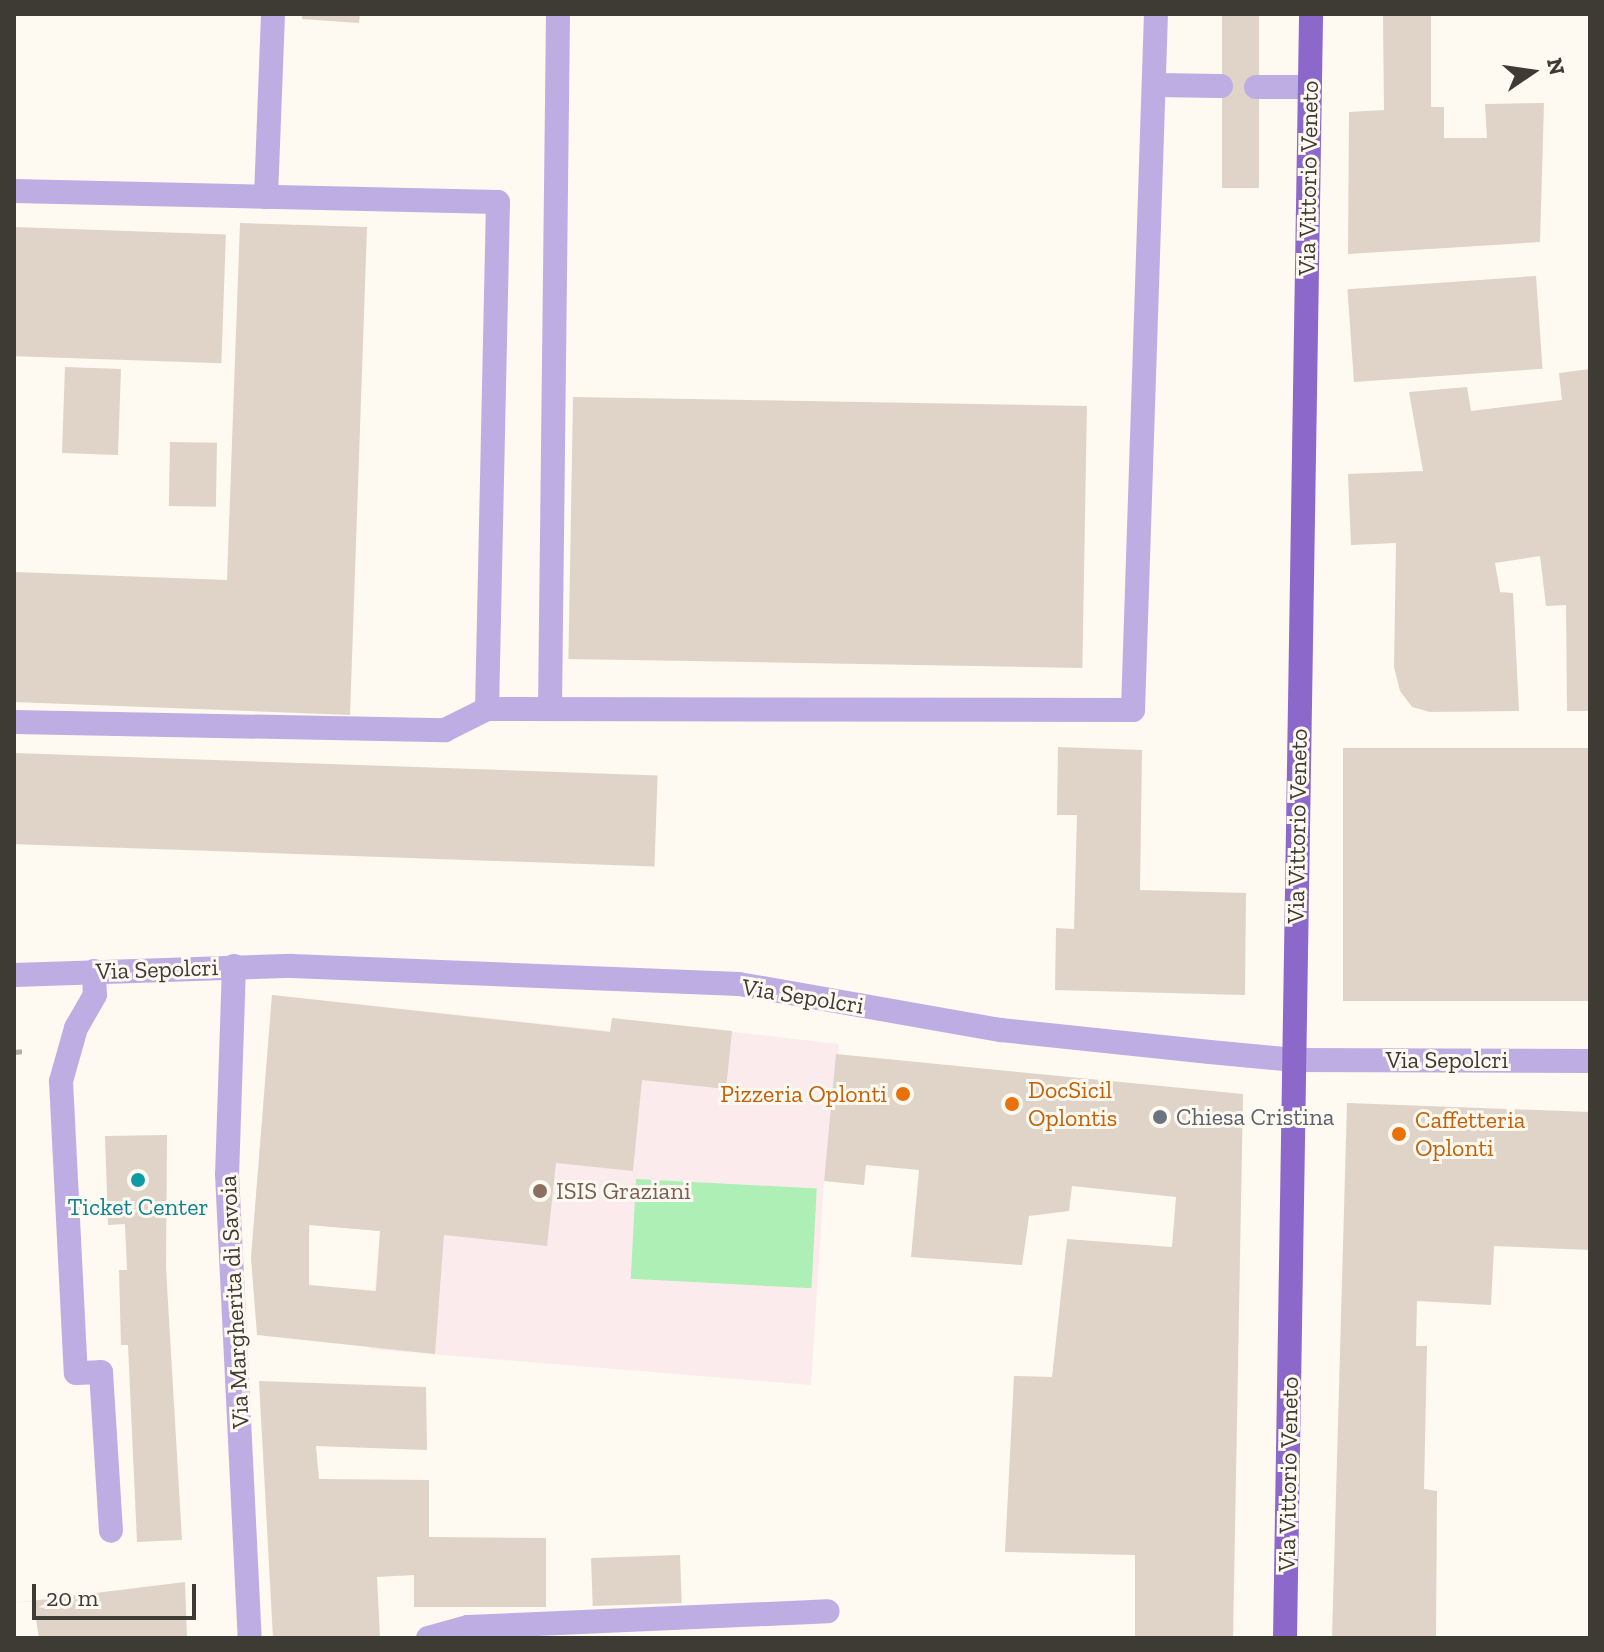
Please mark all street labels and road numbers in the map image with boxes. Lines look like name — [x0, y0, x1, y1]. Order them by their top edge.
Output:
street label: Via Vittorio Veneto — [1292, 79, 1324, 277]
street label: Via Vittorio Veneto — [1281, 727, 1313, 925]
street label: Via Sepolcri — [95, 952, 219, 986]
street label: Via Sepolcri — [740, 972, 866, 1020]
street label: Via Sepolcri — [1386, 1046, 1508, 1074]
street label: Via Margherita di Savoia — [213, 1175, 255, 1429]
street label: Via Vittorio Veneto — [1272, 1375, 1304, 1573]

